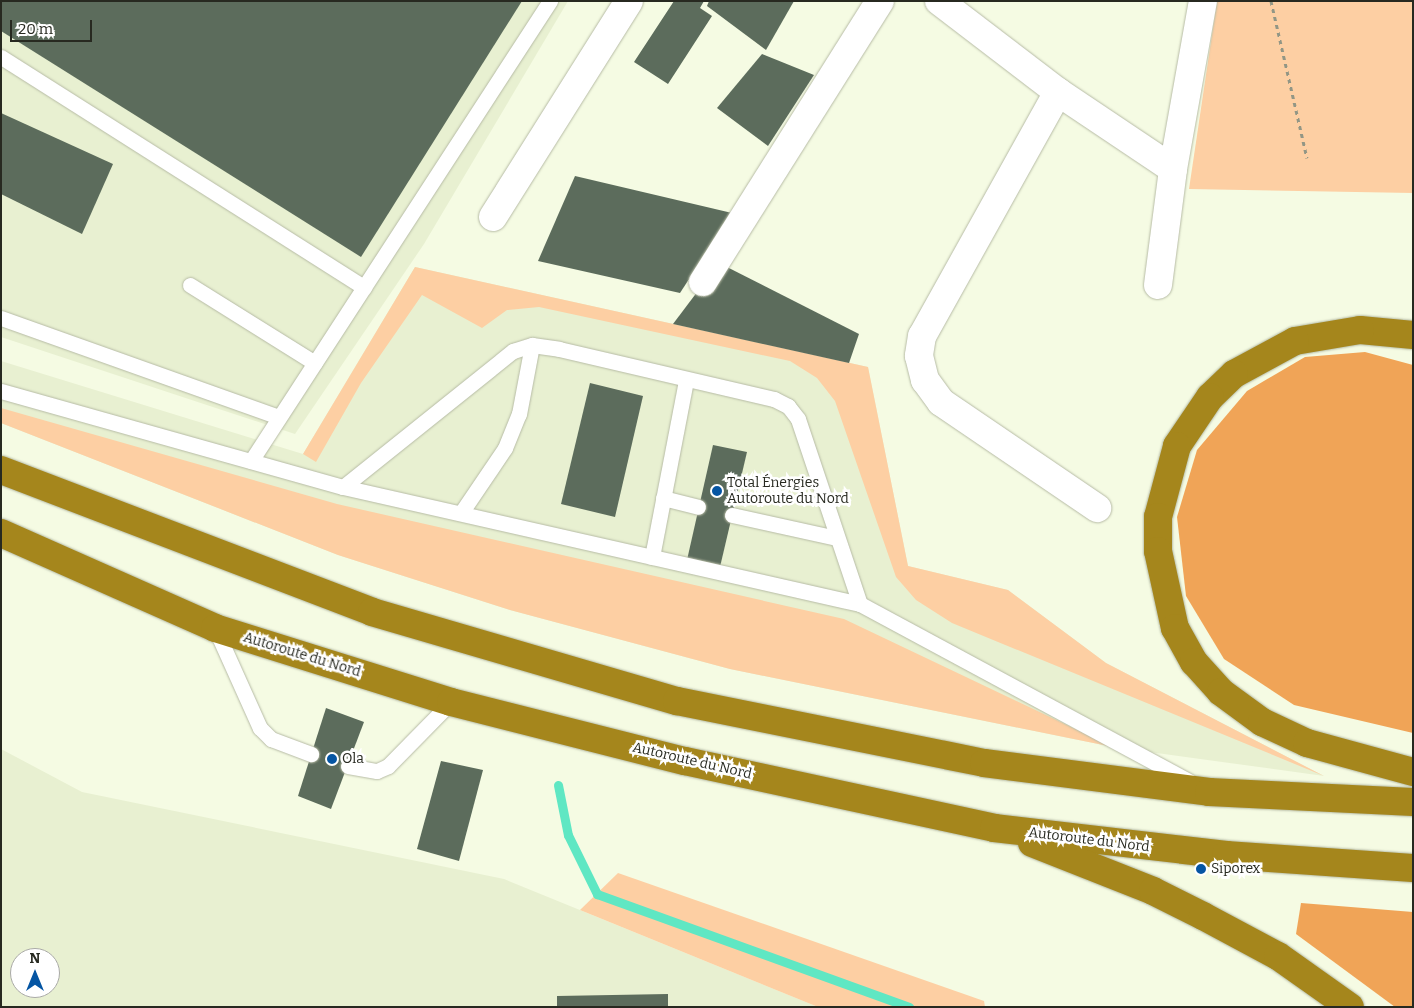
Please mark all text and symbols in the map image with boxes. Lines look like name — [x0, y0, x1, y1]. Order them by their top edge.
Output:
scale bar — [12, 10, 95, 42]
text: 20 m — [18, 20, 53, 38]
place label: Total Énergies Autoroute du Nord — [727, 475, 849, 508]
marker: Total Énergies Autoroute du Nord — [711, 485, 723, 497]
street label: Autoroute du Nord — [241, 629, 363, 681]
street label: Autoroute du Nord — [631, 739, 753, 783]
place label: Ola — [342, 751, 364, 767]
marker: Ola — [326, 753, 338, 765]
street label: Autoroute du Nord — [1027, 824, 1151, 856]
place label: Siporex — [1211, 861, 1260, 877]
marker: Siporex — [1195, 863, 1207, 875]
north arrow — [10, 948, 60, 998]
text: N — [30, 950, 40, 967]

